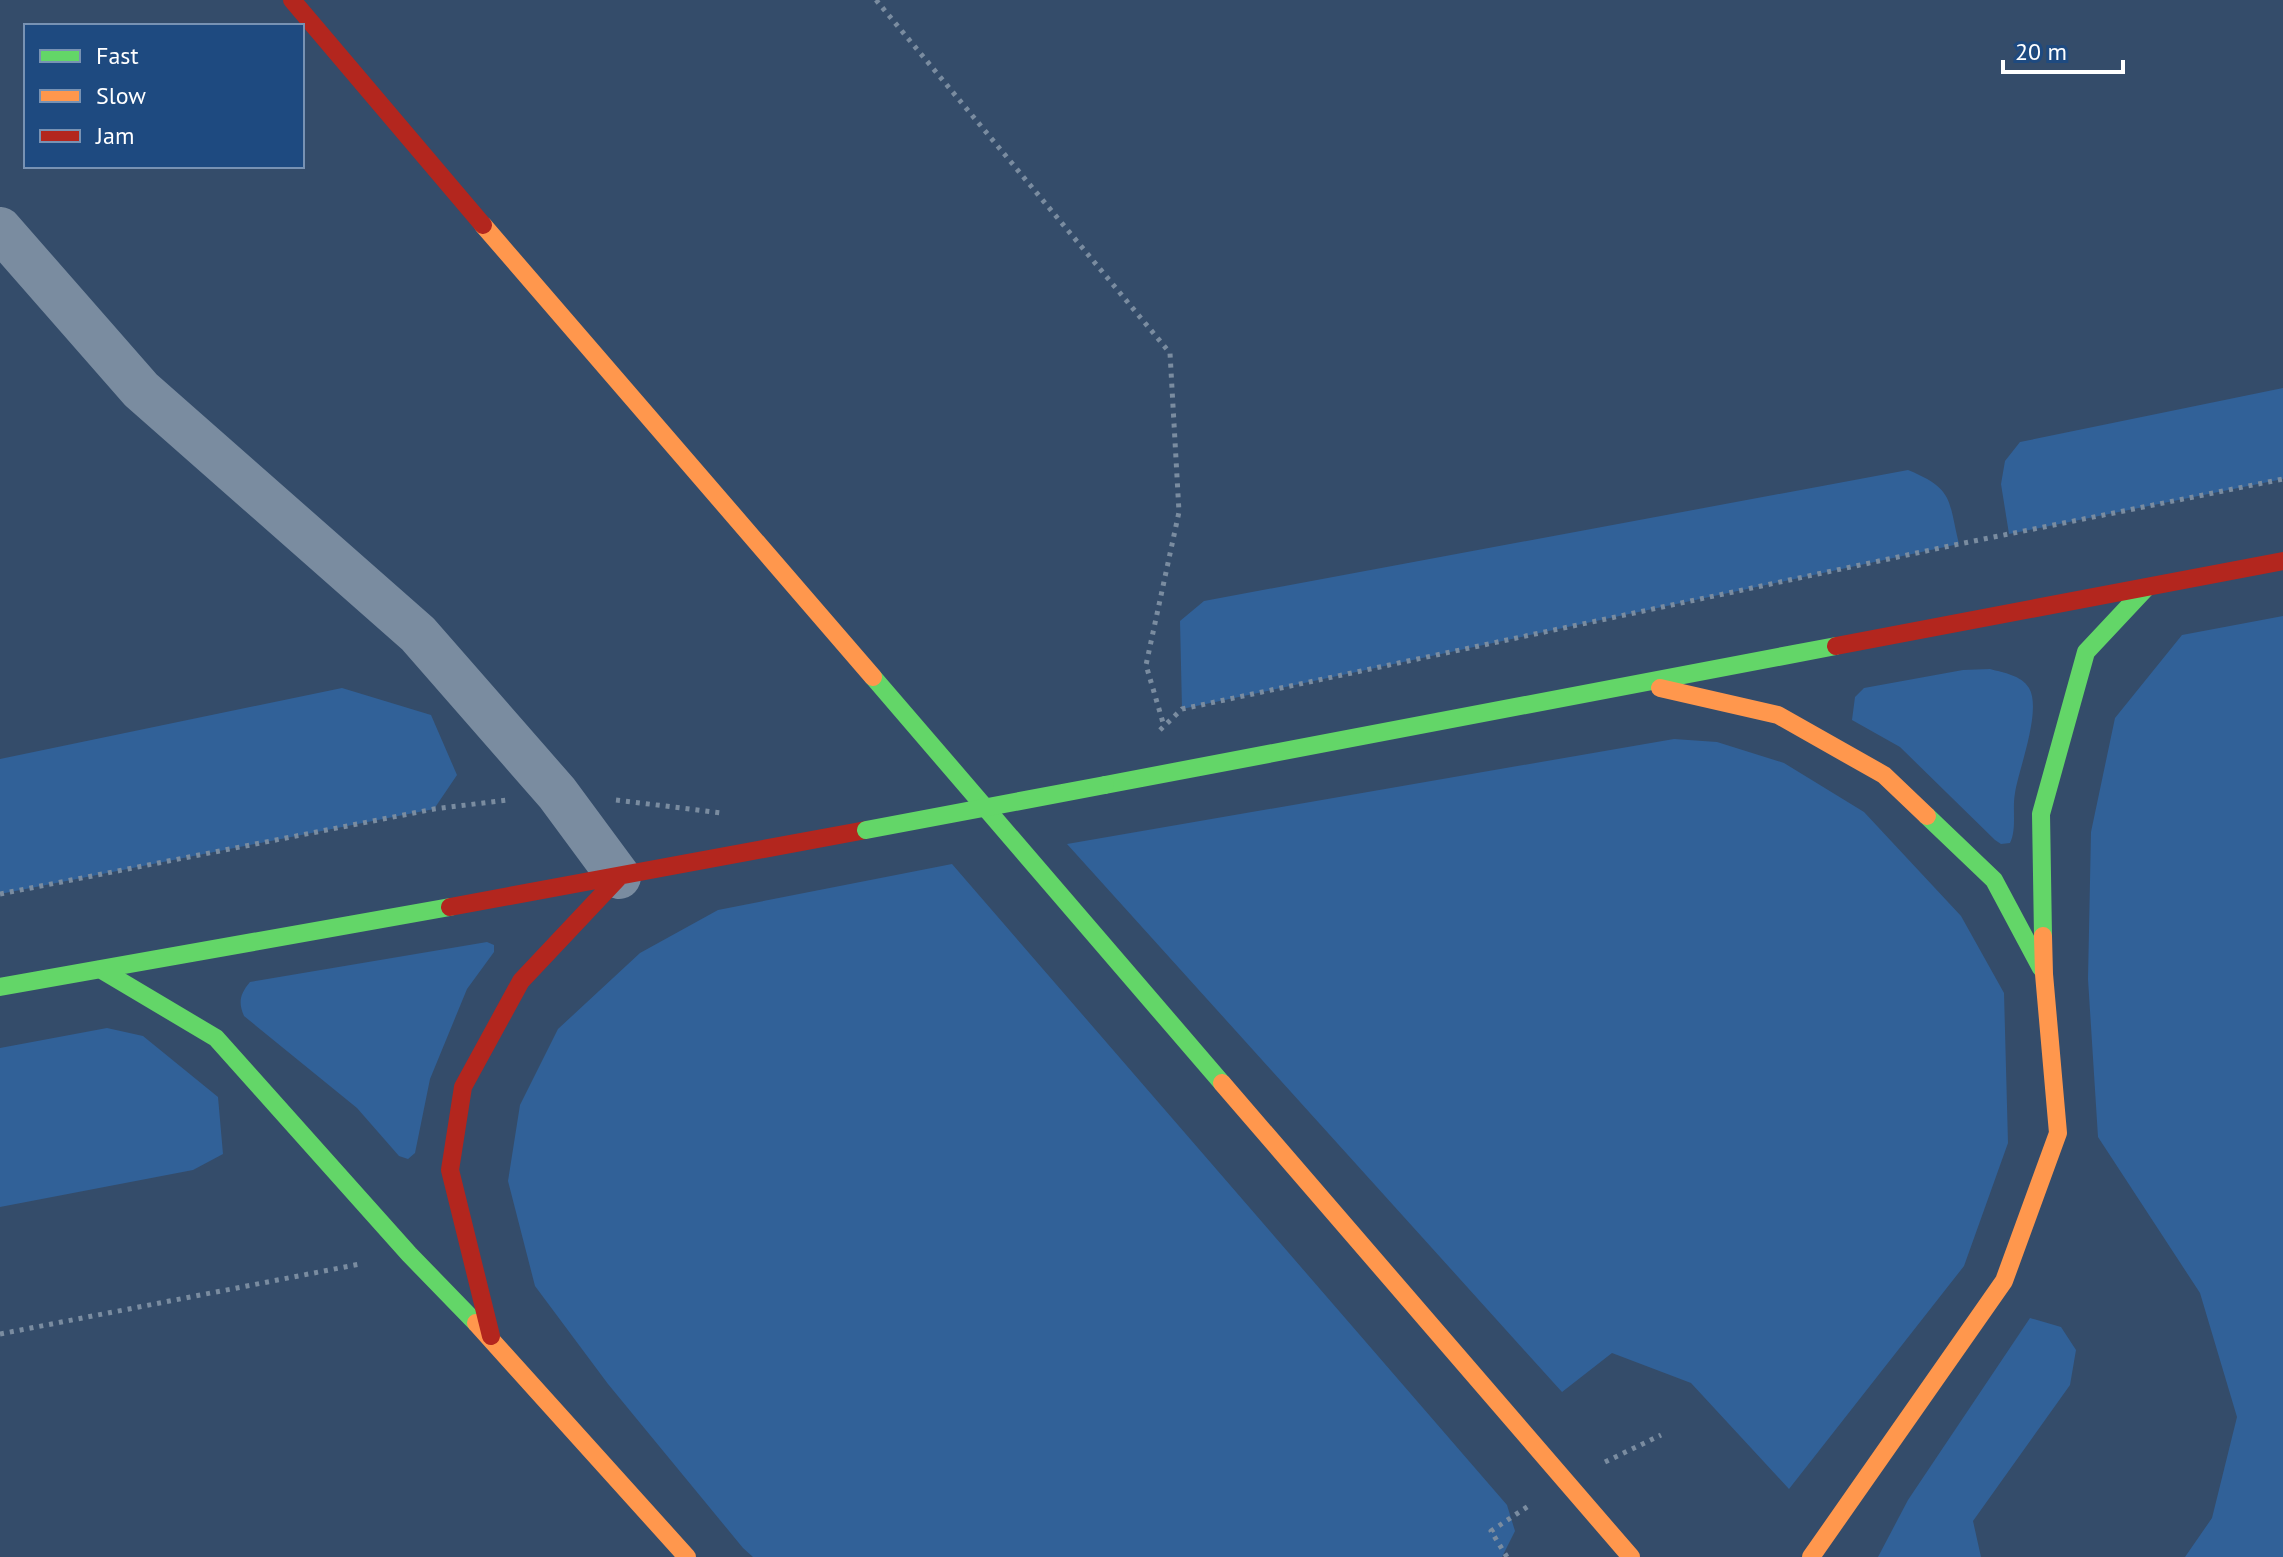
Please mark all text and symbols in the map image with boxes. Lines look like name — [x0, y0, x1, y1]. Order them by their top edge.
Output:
legend — [24, 24, 304, 168]
scale bar — [2003, 24, 2123, 74]
text: 20 m — [2015, 36, 2067, 67]
text: Fast — [96, 40, 139, 71]
text: Slow — [96, 80, 146, 111]
text: Jam — [95, 120, 134, 151]

